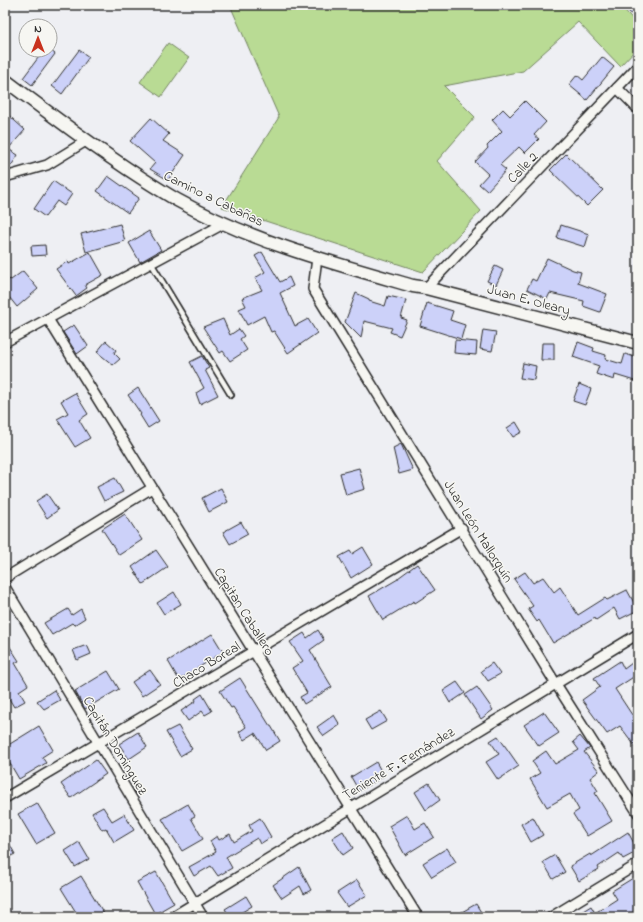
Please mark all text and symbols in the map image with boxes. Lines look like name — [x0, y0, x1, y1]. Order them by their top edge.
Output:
north arrow — [18, 18, 58, 58]
text: N — [34, 21, 42, 37]
street label: Calle 2 — [503, 148, 543, 189]
street label: Camino a Cabañas — [160, 166, 267, 233]
street label: Juan E. Oleary — [485, 279, 573, 323]
street label: Juan León Mallorquín — [438, 476, 518, 587]
street label: Capitan Caballero — [208, 563, 279, 660]
street label: Chaco Boreal — [169, 637, 245, 694]
street label: Capitán Dominguez — [76, 692, 153, 800]
street label: Teniente F. Fernández — [339, 722, 459, 806]

